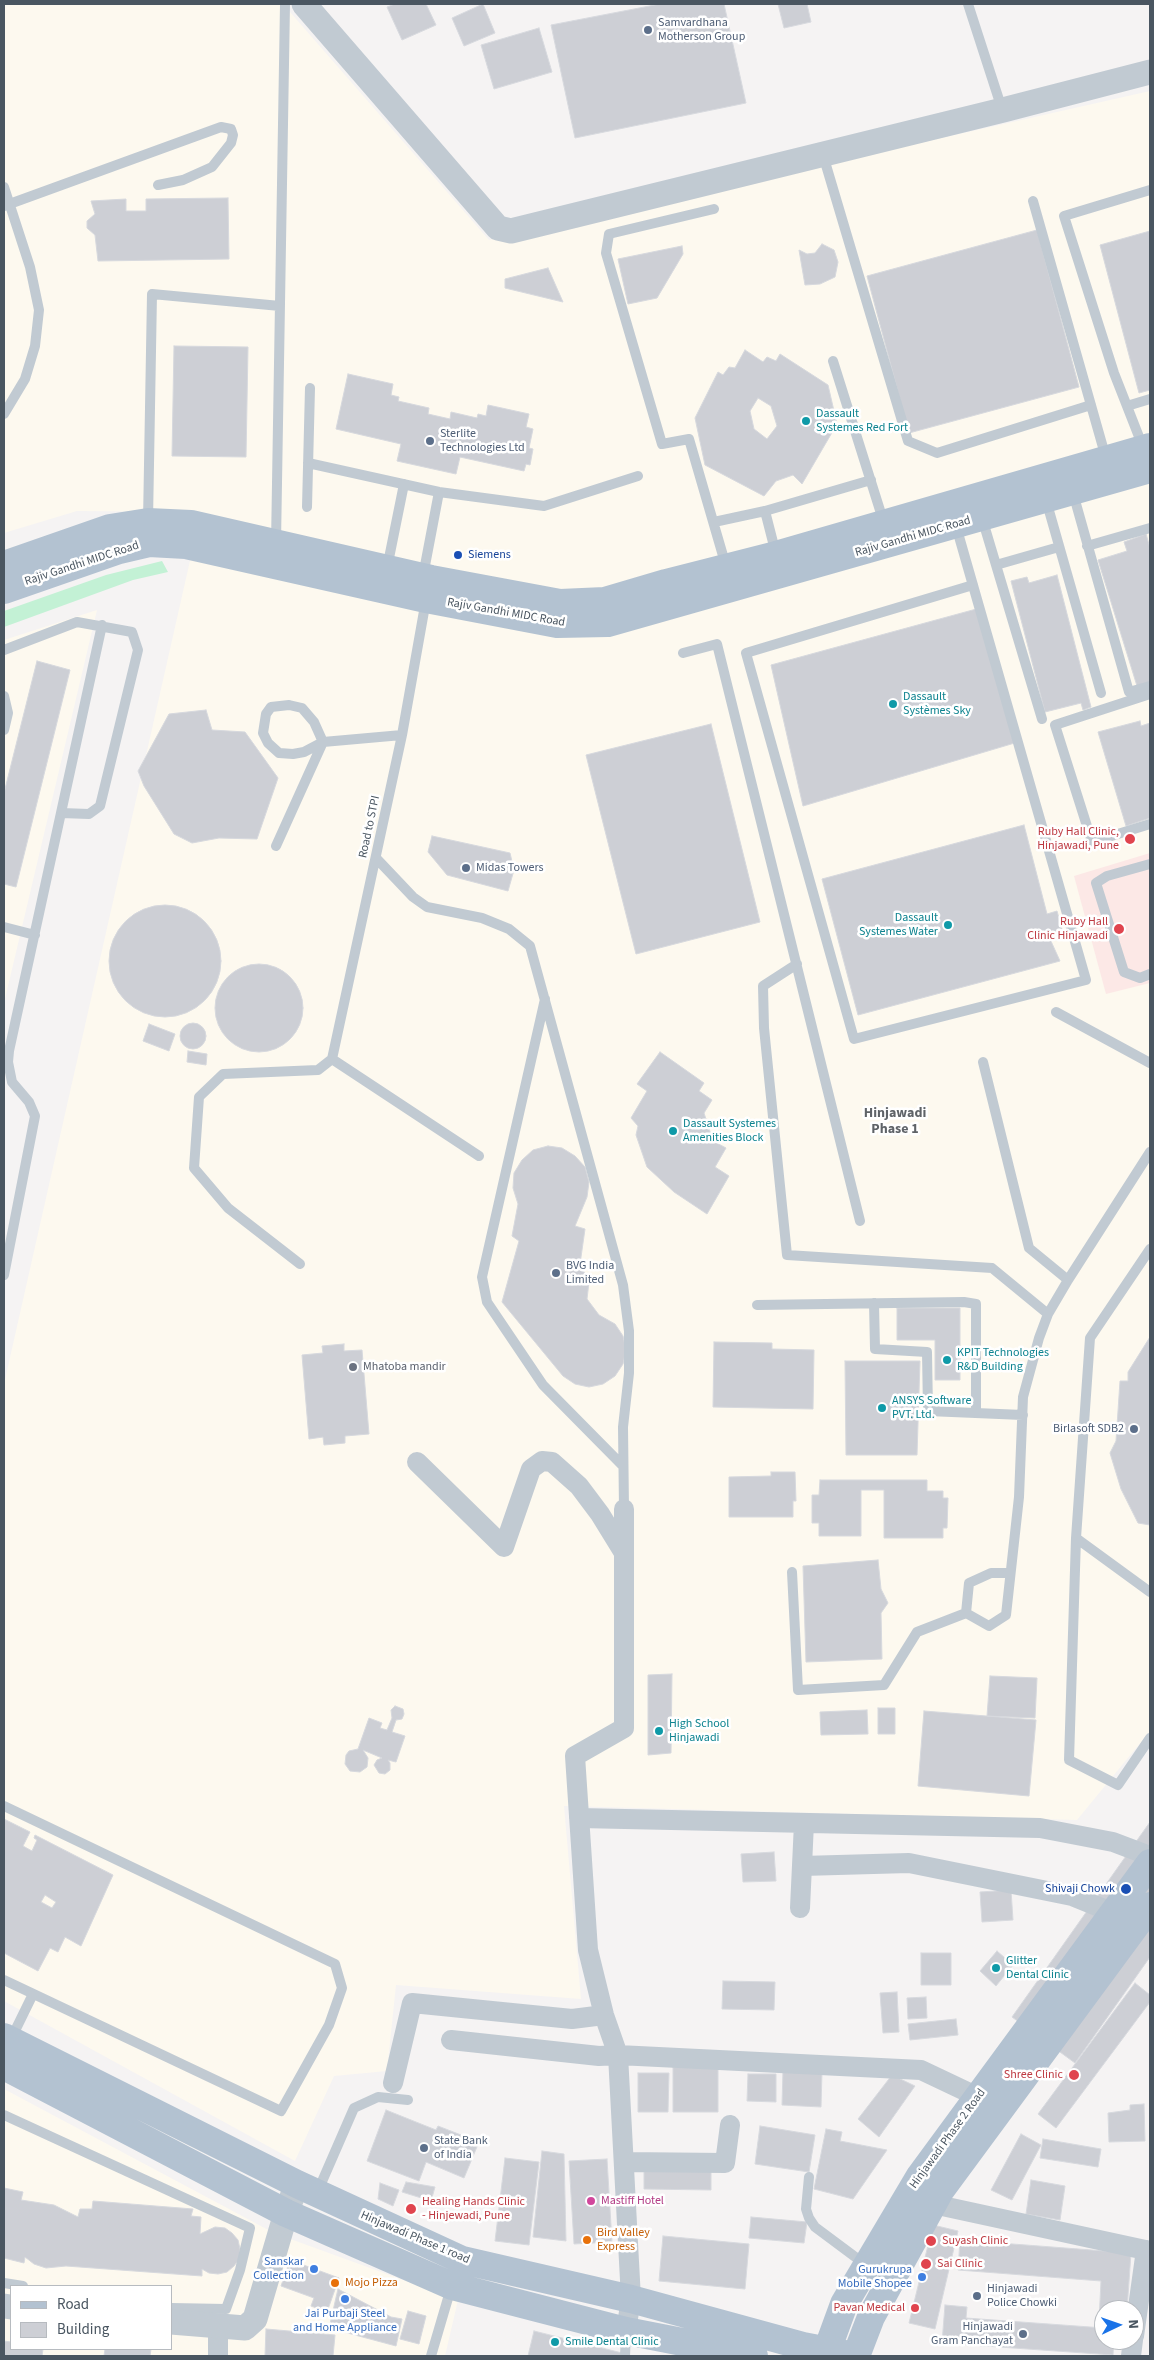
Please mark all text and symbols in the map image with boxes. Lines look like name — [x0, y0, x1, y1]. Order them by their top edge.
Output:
place label: Samvardhana Motherson Group — [658, 16, 745, 44]
marker: Samvardhana Motherson Group — [642, 24, 654, 36]
place label: Dassault Systemes Red Fort — [816, 407, 908, 435]
marker: Dassault Systemes Red Fort — [800, 415, 812, 427]
place label: Sterlite Technologies Ltd — [440, 427, 525, 455]
marker: Sterlite Technologies Ltd — [424, 435, 436, 447]
street label: Rajiv Gandhi MIDC Road — [854, 514, 972, 560]
street label: Rajiv Gandhi MIDC Road — [23, 539, 141, 589]
place label: Siemens — [468, 548, 511, 562]
marker: Siemens — [452, 549, 464, 561]
street label: Rajiv Gandhi MIDC Road — [446, 596, 566, 630]
place label: Dassault Systèmes Sky — [903, 690, 971, 718]
marker: Dassault Systèmes Sky — [887, 698, 899, 710]
street label: Road to STPI — [356, 794, 384, 860]
place label: Ruby Hall Clinic, Hinjawadi, Pune — [1037, 825, 1119, 853]
marker: Ruby Hall Clinic, Hinjawadi, Pune — [1123, 832, 1137, 846]
place label: Midas Towers — [476, 861, 544, 875]
marker: Midas Towers — [460, 862, 472, 874]
place label: Dassault Systemes Water — [859, 911, 938, 939]
place label: Ruby Hall Clinic Hinjawadi — [1027, 915, 1108, 943]
marker: Dassault Systemes Water — [942, 919, 954, 931]
marker: Ruby Hall Clinic Hinjawadi — [1112, 922, 1126, 936]
district label: Hinjawadi Phase 1 — [864, 1106, 926, 1138]
place label: Dassault Systemes Amenities Block — [683, 1117, 776, 1145]
marker: Dassault Systemes Amenities Block — [667, 1125, 679, 1137]
place label: BVG India Limited — [566, 1259, 614, 1287]
marker: BVG India Limited — [550, 1267, 562, 1279]
place label: KPIT Technologies R&D Building — [957, 1346, 1049, 1374]
marker: KPIT Technologies R&D Building — [941, 1354, 953, 1366]
place label: Mhatoba mandir — [363, 1360, 446, 1374]
marker: Mhatoba mandir — [347, 1361, 359, 1373]
place label: ANSYS Software PVT. Ltd. — [892, 1394, 971, 1422]
marker: ANSYS Software PVT. Ltd. — [876, 1402, 888, 1414]
place label: Birlasoft SDB2 — [1053, 1422, 1124, 1436]
marker: Birlasoft SDB2 — [1128, 1423, 1140, 1435]
place label: High School Hinjawadi — [669, 1717, 729, 1745]
marker: High School Hinjawadi — [653, 1725, 665, 1737]
place label: Shivaji Chowk — [1045, 1882, 1115, 1896]
marker: Shivaji Chowk — [1119, 1882, 1133, 1896]
place label: Glitter Dental Clinic — [1006, 1954, 1069, 1982]
marker: Glitter Dental Clinic — [990, 1962, 1002, 1974]
place label: Shree Clinic — [1004, 2068, 1063, 2082]
marker: Shree Clinic — [1067, 2068, 1081, 2082]
street label: Hinjawadi Phase 2 Road — [907, 2086, 989, 2192]
place label: State Bank of India — [434, 2134, 488, 2162]
marker: State Bank of India — [418, 2142, 430, 2154]
place label: Mastiff Hotel — [601, 2194, 664, 2208]
place label: Healing Hands Clinic - Hinjewadi, Pune — [422, 2195, 525, 2223]
marker: Mastiff Hotel — [585, 2195, 597, 2207]
marker: Healing Hands Clinic - Hinjewadi, Pune — [404, 2202, 418, 2216]
street label: Hinjawadi Phase 1 road — [358, 2208, 472, 2268]
place label: Bird Valley Express — [597, 2226, 650, 2254]
marker: Bird Valley Express — [581, 2234, 593, 2246]
marker: Suyash Clinic — [924, 2234, 938, 2248]
place label: Suyash Clinic — [942, 2234, 1008, 2248]
place label: Sanskar Collection — [253, 2255, 304, 2283]
marker: Sai Clinic — [919, 2257, 933, 2271]
place label: Sai Clinic — [937, 2257, 983, 2271]
marker: Sanskar Collection — [308, 2263, 320, 2275]
place label: Gurukrupa Mobile Shopee — [838, 2263, 912, 2291]
marker: Gurukrupa Mobile Shopee — [916, 2271, 928, 2283]
place label: Mojo Pizza — [345, 2276, 398, 2290]
marker: Mojo Pizza — [329, 2277, 341, 2289]
place label: Hinjawadi Police Chowki — [987, 2282, 1057, 2310]
legend — [10, 2285, 172, 2350]
marker: Hinjawadi Police Chowki — [971, 2290, 983, 2302]
marker: Jai Purbaji Steel and Home Appliance — [339, 2293, 351, 2305]
text: Road — [57, 2294, 89, 2315]
north arrow — [1094, 2300, 1144, 2350]
place label: Pavan Medical — [834, 2301, 905, 2315]
marker: Pavan Medical — [909, 2302, 921, 2314]
place label: Jai Purbaji Steel and Home Appliance — [293, 2307, 397, 2335]
text: Building — [57, 2319, 109, 2340]
text: N — [1123, 2319, 1143, 2329]
place label: Hinjawadi Gram Panchayat — [931, 2320, 1013, 2348]
marker: Hinjawadi Gram Panchayat — [1017, 2328, 1029, 2340]
place label: Smile Dental Clinic — [565, 2335, 659, 2349]
marker: Smile Dental Clinic — [549, 2336, 561, 2348]

